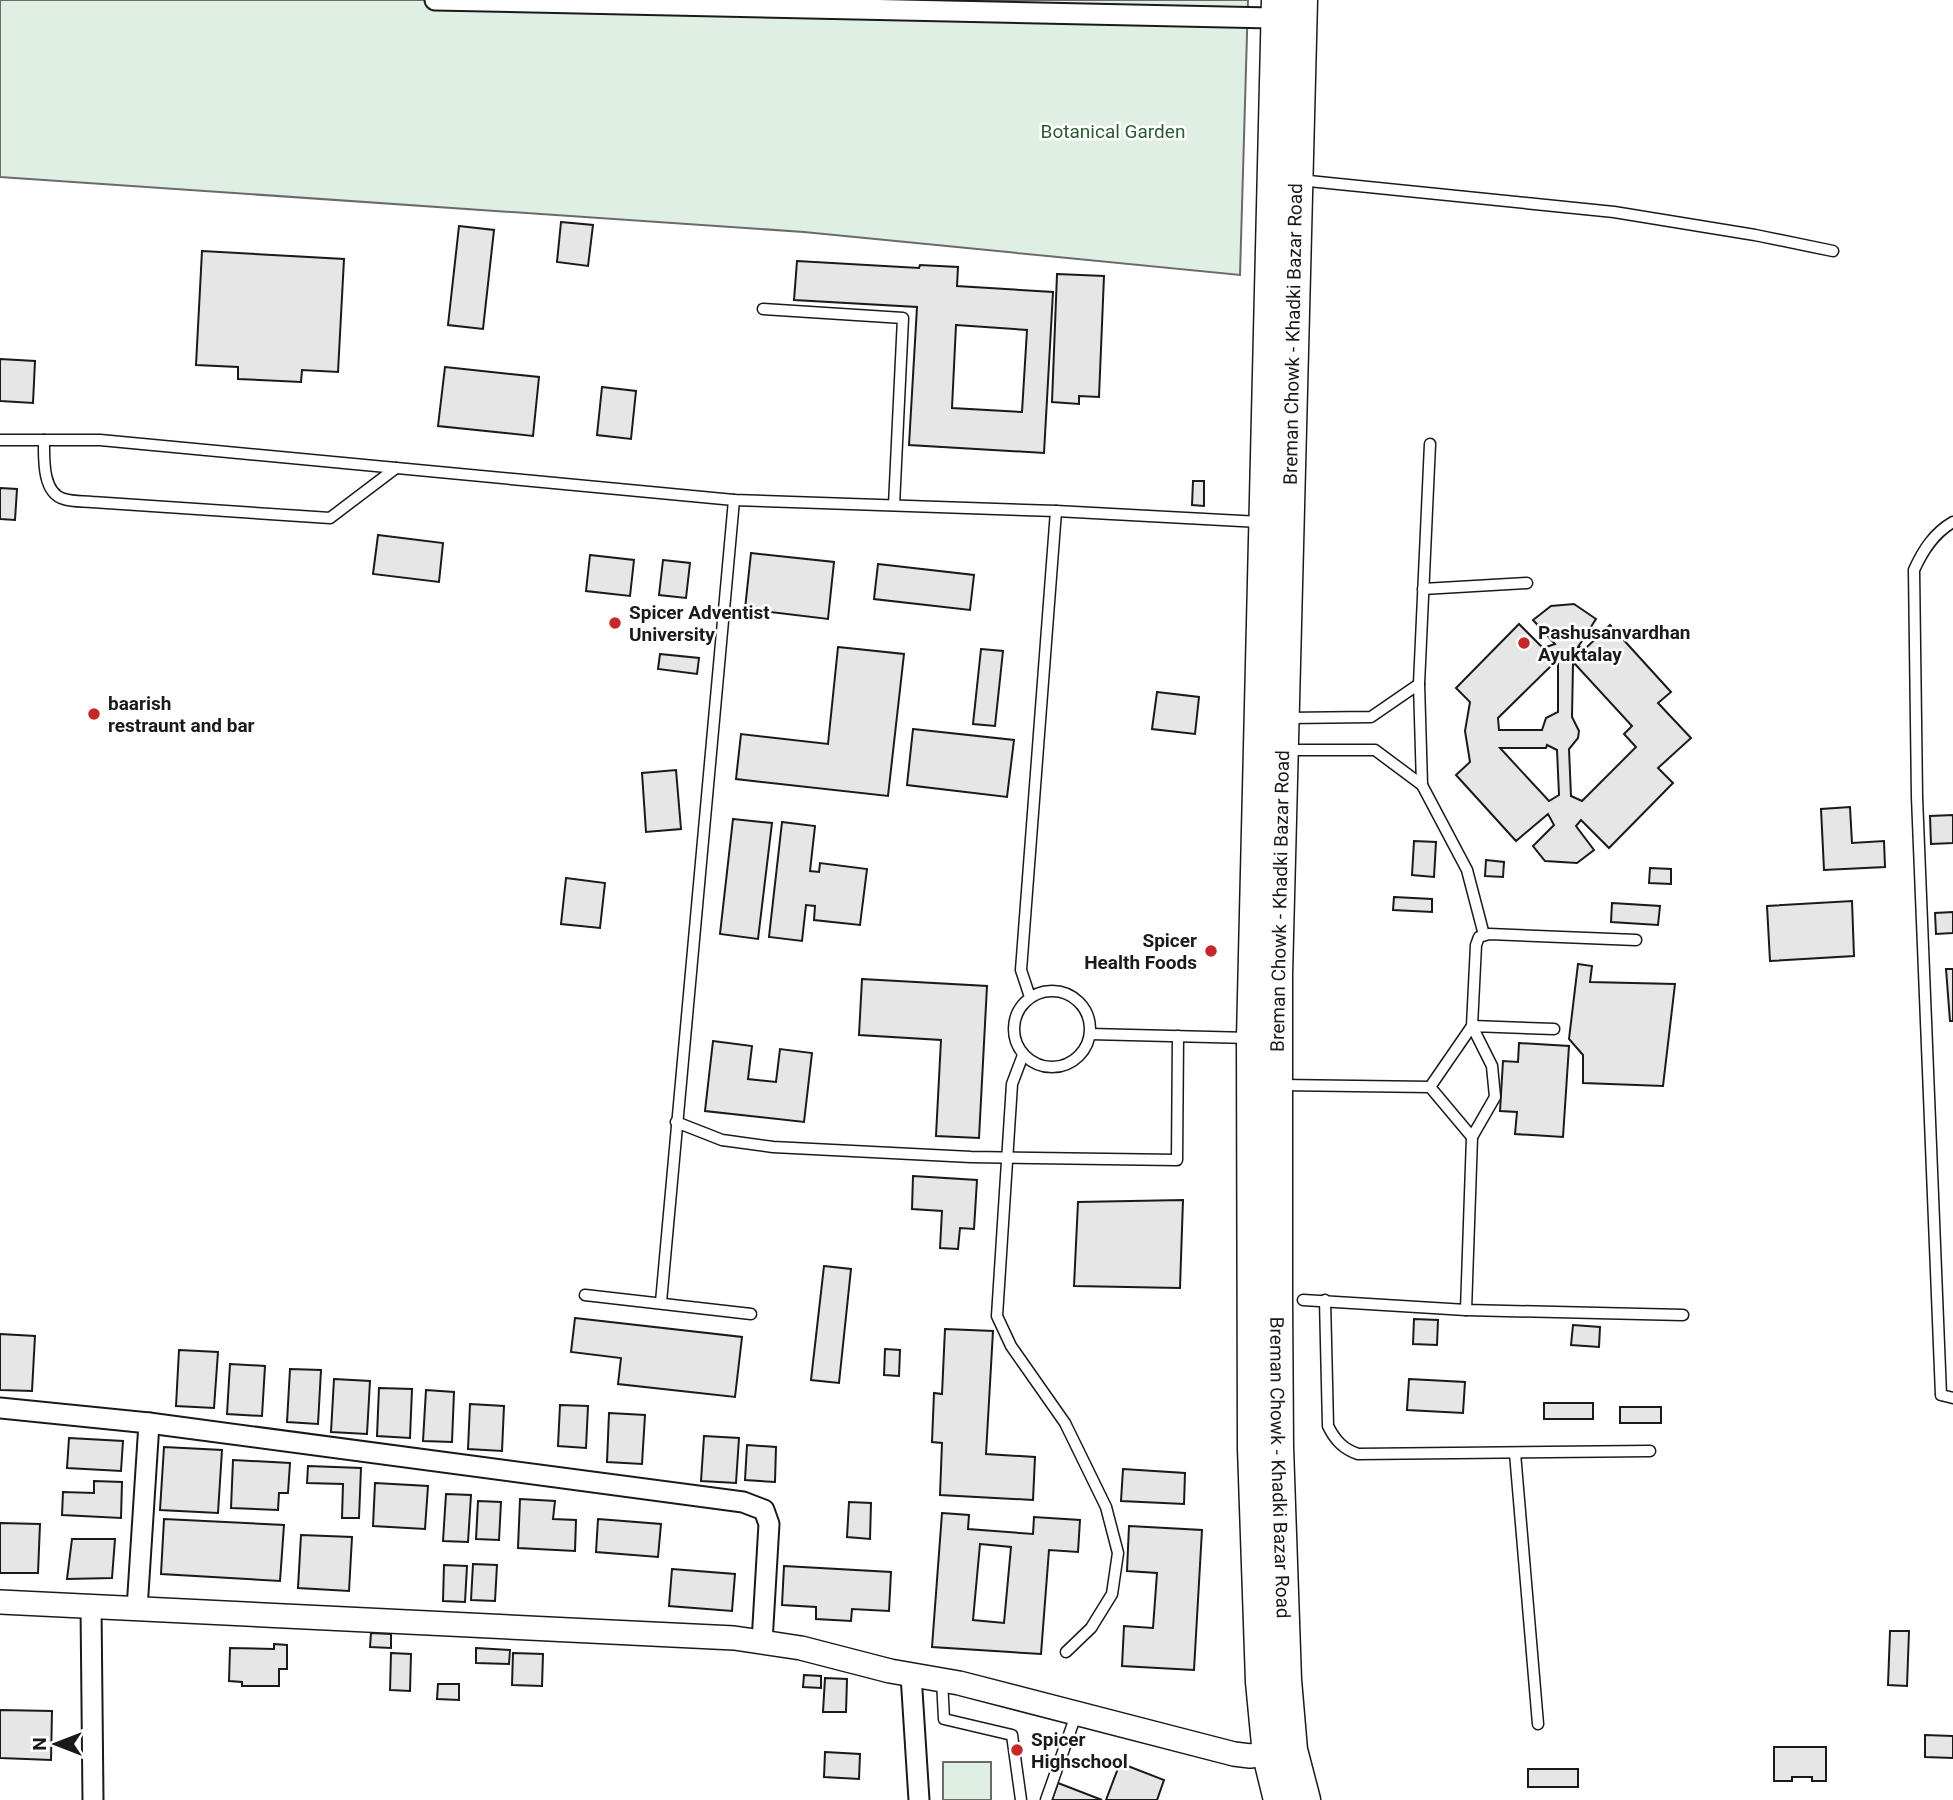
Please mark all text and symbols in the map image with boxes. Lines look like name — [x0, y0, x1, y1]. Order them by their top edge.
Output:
park label: Botanical Garden — [1041, 120, 1185, 143]
street label: Breman Chowk - Khadki Bazar Road — [1279, 183, 1307, 485]
place label: Spicer Adventist University — [629, 601, 770, 646]
marker: Spicer Adventist University — [607, 615, 623, 631]
place label: Pashusanvardhan Ayuktalay — [1538, 621, 1691, 666]
marker: Pashusanvardhan Ayuktalay — [1516, 635, 1532, 651]
place label: baarish restraunt and bar — [108, 692, 255, 737]
marker: baarish restraunt and bar — [86, 706, 102, 722]
street label: Breman Chowk - Khadki Bazar Road — [1266, 750, 1294, 1052]
place label: Spicer Health Foods — [1084, 929, 1197, 974]
marker: Spicer Health Foods — [1203, 943, 1219, 959]
street label: Breman Chowk - Khadki Bazar Road — [1266, 1317, 1295, 1619]
north arrow — [21, 1709, 91, 1779]
place label: Spicer Highschool — [1031, 1728, 1128, 1773]
text: N — [28, 1737, 51, 1751]
marker: Spicer Highschool — [1009, 1742, 1025, 1758]

